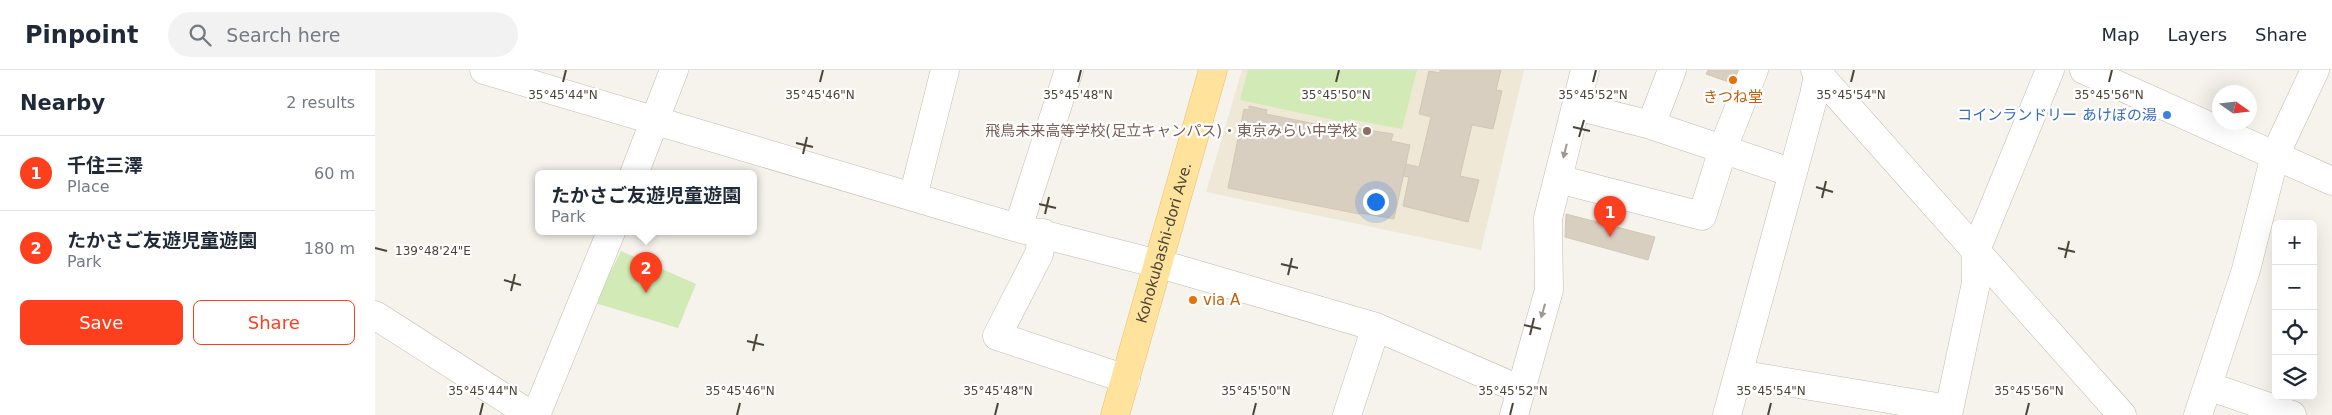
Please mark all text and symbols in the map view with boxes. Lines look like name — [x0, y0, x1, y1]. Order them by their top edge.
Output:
search box — [168, 12, 518, 57]
text: Pinpoint — [25, 21, 138, 49]
icon: search — [186, 21, 214, 49]
text: Search here — [226, 24, 341, 46]
text: Map — [2101, 24, 2139, 45]
text: Layers — [2167, 24, 2227, 45]
text: Share — [2255, 24, 2307, 45]
marker: きつね堂 — [1727, 74, 1739, 86]
north arrow — [2212, 85, 2257, 130]
text: 35°45'44"N — [528, 88, 598, 102]
text: 35°45'46"N — [785, 88, 855, 102]
text: 35°45'48"N — [1043, 88, 1113, 102]
text: 35°45'50"N — [1301, 88, 1371, 102]
text: 35°45'52"N — [1558, 88, 1628, 102]
place label: きつね堂 — [1703, 88, 1763, 106]
text: 35°45'54"N — [1816, 88, 1886, 102]
text: 35°45'56"N — [2074, 88, 2144, 102]
text: Nearby — [20, 91, 105, 115]
text: 2 results — [286, 93, 355, 112]
place label: コインランドリー あけぼの湯 — [1957, 106, 2157, 124]
marker: コインランドリー あけぼの湯 — [2161, 109, 2173, 121]
place label: 飛鳥未来高等学校(足立キャンパス)・東京みらい中学校 — [985, 122, 1357, 140]
marker: 飛鳥未来高等学校(足立キャンパス)・東京みらい中学校 — [1361, 125, 1373, 137]
one-way arrow — [1561, 144, 1569, 159]
text: 千住三澤 — [67, 154, 143, 176]
street label: Kohokubashi-dori Ave. — [1132, 160, 1195, 325]
text: 1 — [30, 164, 42, 183]
text: 60 m — [314, 164, 355, 183]
popup — [535, 170, 757, 235]
text: Place — [67, 177, 110, 196]
text: たかさご友遊児童遊園 — [551, 184, 741, 206]
your location — [1363, 189, 1389, 215]
pin: 1 — [1594, 196, 1626, 237]
text: Park — [551, 207, 586, 226]
map controls — [2272, 220, 2317, 400]
button: + — [2272, 220, 2317, 265]
text: たかさご友遊児童遊園 — [67, 229, 257, 251]
text: 2 — [30, 239, 42, 258]
text: 180 m — [304, 239, 355, 258]
text: 139°48'24"E — [395, 244, 471, 258]
text: Park — [67, 252, 102, 271]
pin: 2 — [630, 252, 662, 293]
button: − — [2272, 265, 2317, 310]
place label: via A — [1203, 291, 1241, 309]
marker: via A — [1187, 294, 1199, 306]
button: Save — [20, 300, 183, 345]
button: Share — [193, 300, 355, 345]
one-way arrow — [1538, 303, 1546, 318]
button: locate — [2272, 310, 2317, 355]
button: layers — [2272, 355, 2317, 400]
text: 35°45'44"N — [448, 384, 518, 398]
text: 35°45'46"N — [705, 384, 775, 398]
text: 35°45'48"N — [963, 384, 1033, 398]
text: 35°45'50"N — [1221, 384, 1291, 398]
text: 35°45'52"N — [1478, 384, 1548, 398]
text: 35°45'54"N — [1736, 384, 1806, 398]
text: 35°45'56"N — [1994, 384, 2064, 398]

